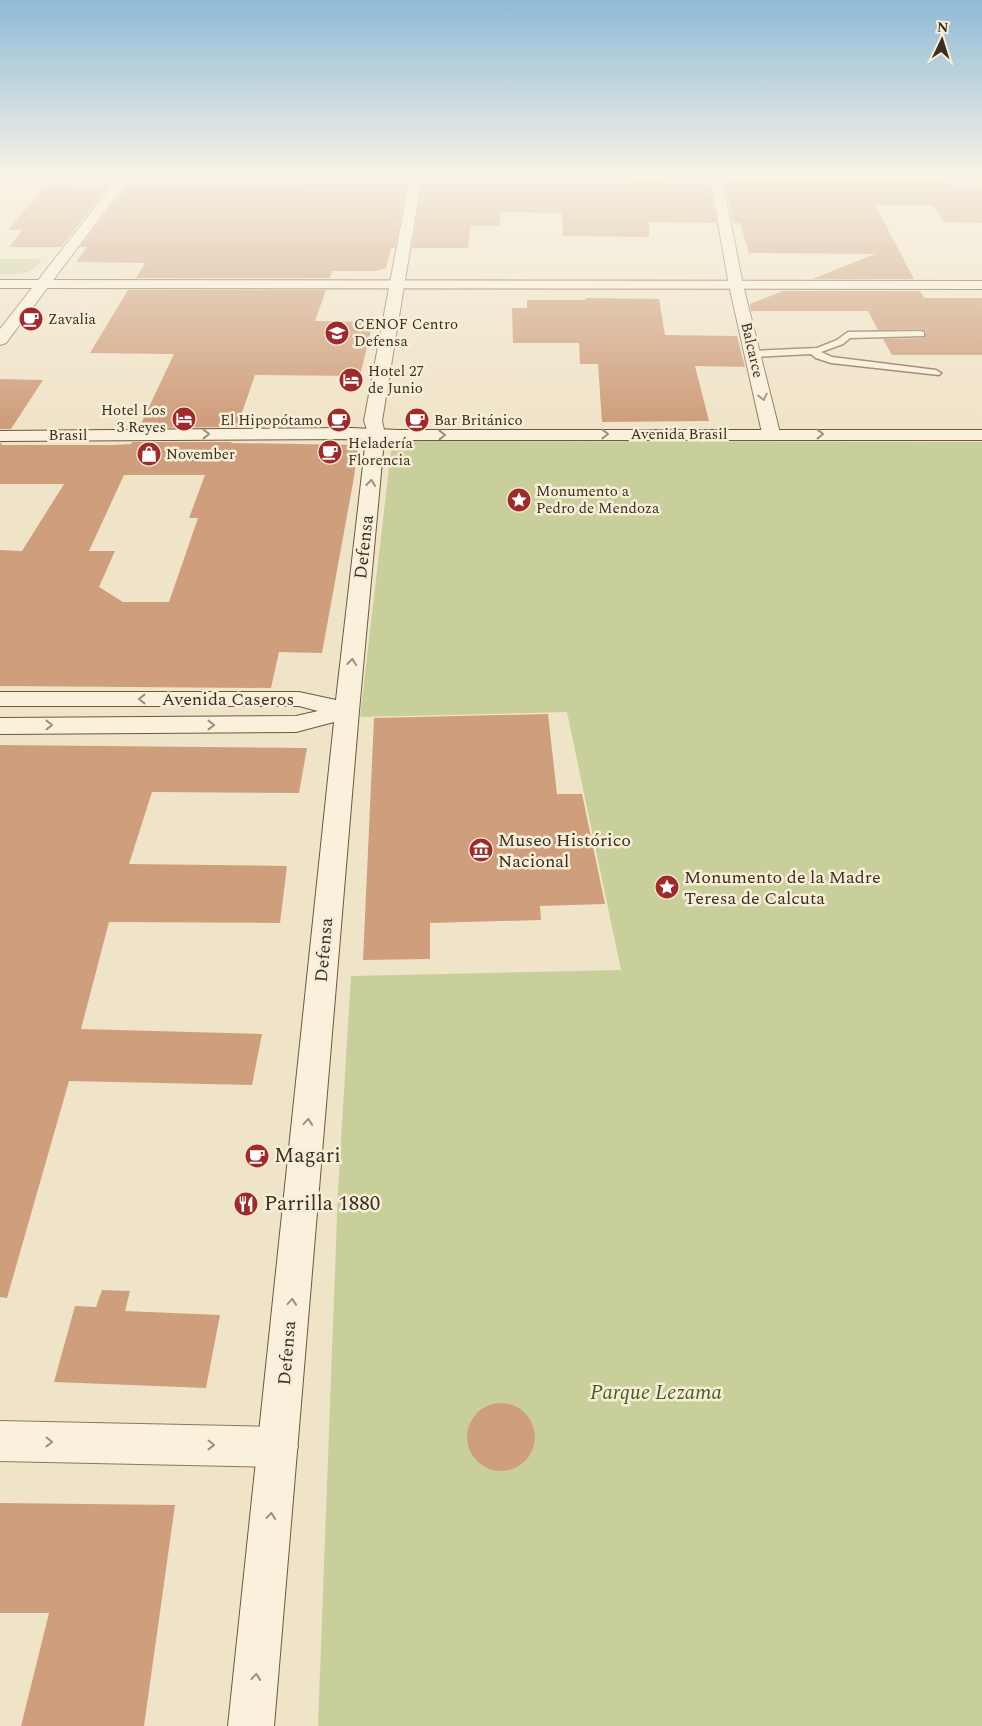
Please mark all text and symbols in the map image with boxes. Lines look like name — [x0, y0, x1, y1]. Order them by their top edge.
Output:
north arrow — [917, 15, 967, 65]
text: N — [936, 17, 949, 38]
cafe icon: Zavalia — [18, 306, 44, 332]
place label: Zavalia — [48, 308, 97, 331]
place label: CENOF Centro Defensa — [354, 313, 458, 353]
school or university icon: CENOF Centro Defensa — [324, 320, 350, 346]
street label: Balcarce — [734, 320, 770, 380]
place label: Hotel 27 de Junio — [368, 360, 424, 400]
hotel icon: Hotel 27 de Junio — [338, 367, 364, 393]
one-way arrow — [757, 392, 768, 401]
place label: Hotel Los 3 Reyes — [101, 399, 166, 439]
hotel icon: Hotel Los 3 Reyes — [171, 406, 197, 432]
cafe icon: El Hipopótamo — [326, 407, 352, 433]
cafe icon: Bar Británico — [404, 407, 430, 433]
place label: El Hipopótamo — [220, 409, 322, 432]
place label: Bar Británico — [434, 409, 523, 432]
street label: Avenida Brasil — [631, 423, 727, 446]
street label: Brasil — [49, 424, 87, 447]
one-way arrow — [202, 429, 210, 439]
one-way arrow — [601, 429, 609, 439]
one-way arrow — [816, 429, 824, 439]
one-way arrow — [438, 430, 446, 440]
place label: Heladería Florencia — [348, 432, 413, 472]
cafe icon: Heladería Florencia — [317, 439, 343, 465]
shop icon: November — [136, 441, 162, 467]
place label: November — [166, 443, 235, 466]
one-way arrow — [365, 479, 376, 487]
place label: Monumento a Pedro de Mendoza — [536, 480, 660, 520]
place icon: Monumento a Pedro de Mendoza — [506, 487, 532, 513]
street label: Defensa — [347, 513, 381, 581]
one-way arrow — [346, 658, 357, 666]
street label: Avenida Caseros — [162, 686, 294, 713]
one-way arrow — [138, 694, 146, 704]
one-way arrow — [207, 719, 215, 730]
one-way arrow — [45, 720, 53, 730]
place label: Museo Histórico Nacional — [498, 827, 631, 875]
museum icon: Museo Histórico Nacional — [468, 837, 494, 863]
place label: Monumento de la Madre Teresa de Calcuta — [684, 864, 881, 912]
place icon: Monumento de la Madre Teresa de Calcuta — [654, 874, 680, 900]
street label: Defensa — [308, 916, 340, 983]
one-way arrow — [302, 1118, 313, 1126]
place label: Magari — [274, 1140, 341, 1172]
cafe icon: Magari — [244, 1143, 270, 1169]
place label: Parrilla 1880 — [264, 1188, 380, 1220]
restaurant icon: Parrilla 1880 — [233, 1191, 259, 1217]
one-way arrow — [286, 1297, 297, 1305]
street label: Defensa — [271, 1319, 303, 1386]
park label: Parque Lezama — [590, 1377, 722, 1409]
one-way arrow — [45, 1437, 53, 1447]
one-way arrow — [207, 1440, 215, 1451]
one-way arrow — [266, 1511, 277, 1519]
one-way arrow — [250, 1673, 261, 1681]

